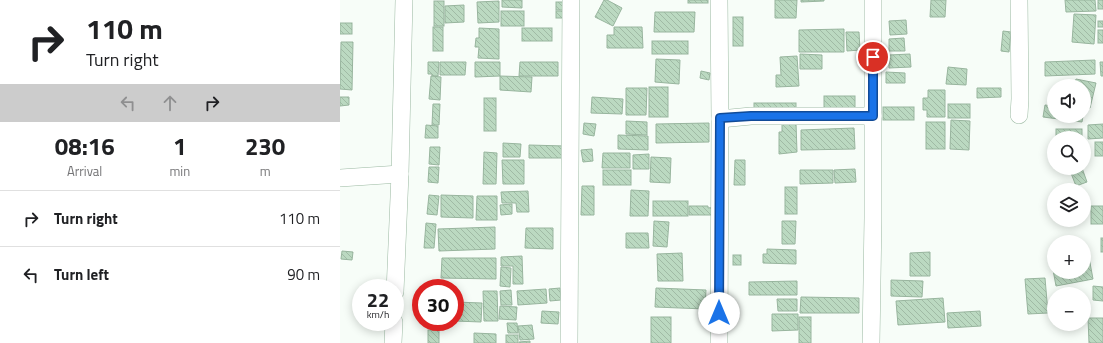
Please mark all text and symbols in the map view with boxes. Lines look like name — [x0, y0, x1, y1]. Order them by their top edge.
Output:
text: 110 m — [86, 7, 163, 50]
icon: right — [20, 16, 72, 68]
pin — [856, 40, 890, 74]
text: Turn right — [86, 46, 159, 73]
icon: arrive — [862, 46, 884, 68]
map controls — [1047, 79, 1091, 331]
button: sound — [1047, 79, 1091, 123]
icon: left — [117, 92, 139, 114]
icon: ahead — [159, 92, 181, 114]
icon: right — [201, 92, 223, 114]
text: 08:16 — [55, 128, 115, 164]
text: 1 — [173, 128, 187, 164]
text: 230 — [245, 128, 285, 164]
button: search — [1047, 131, 1091, 175]
text: Arrival — [67, 161, 102, 181]
text: min — [169, 161, 190, 181]
text: m — [260, 161, 271, 181]
button: layers — [1047, 183, 1091, 227]
text: Turn right — [54, 207, 118, 230]
text: 110 m — [279, 207, 320, 230]
icon: right — [20, 208, 42, 230]
button: + — [1047, 235, 1091, 279]
text: Turn left — [54, 263, 109, 286]
text: 90 m — [287, 263, 320, 286]
icon: left — [20, 264, 42, 286]
speed limit sign: 30 — [412, 279, 464, 331]
text: 22 — [367, 284, 389, 315]
button: − — [1047, 287, 1091, 331]
position arrow — [698, 292, 740, 334]
text: km/h — [367, 307, 389, 322]

